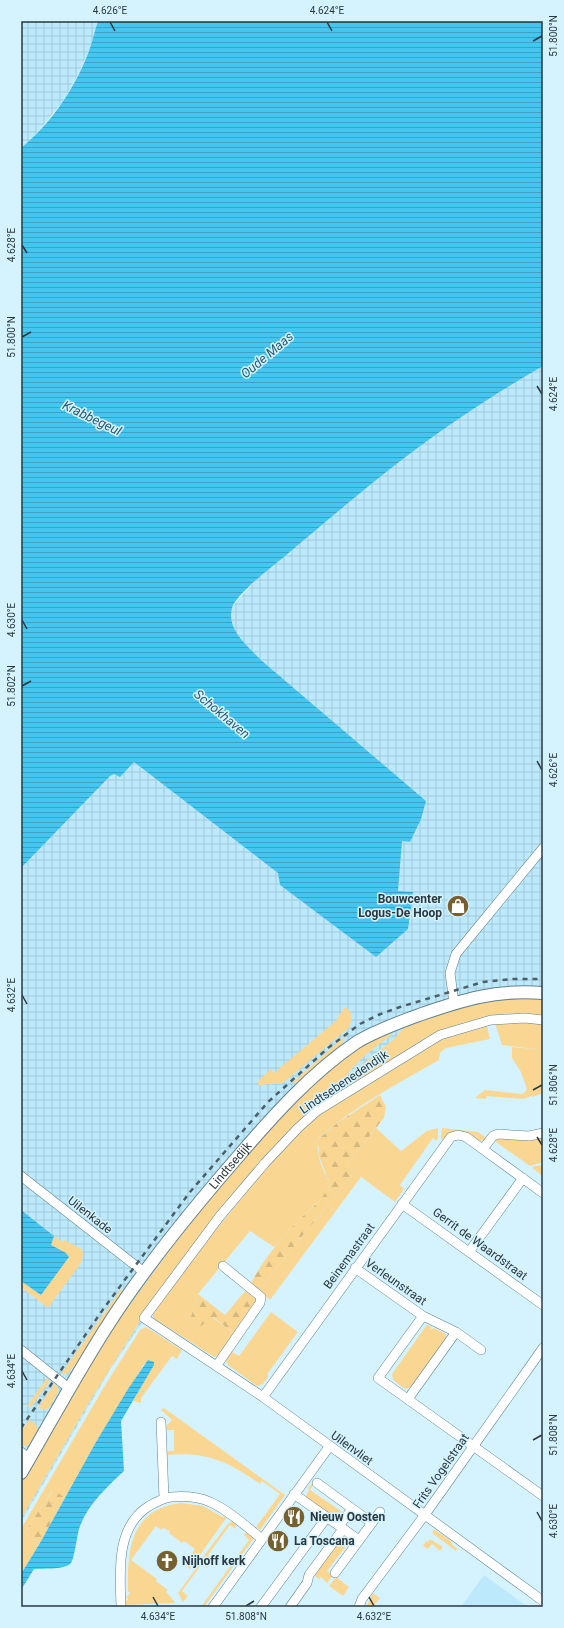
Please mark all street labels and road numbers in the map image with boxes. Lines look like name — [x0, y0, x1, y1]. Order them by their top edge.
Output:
street label: Lindtsebenedendijk — [297, 1047, 392, 1117]
street label: Lindtsedijk — [206, 1138, 255, 1192]
street label: Uilenkade — [65, 1193, 115, 1237]
street label: Gerrit de Waardstraat — [430, 1205, 530, 1283]
street label: Beinemastraat — [320, 1220, 378, 1292]
street label: Verleunstraat — [363, 1256, 429, 1308]
street label: Uilenvliet — [328, 1428, 376, 1468]
street label: Frits Vogelstraat — [410, 1431, 472, 1511]

